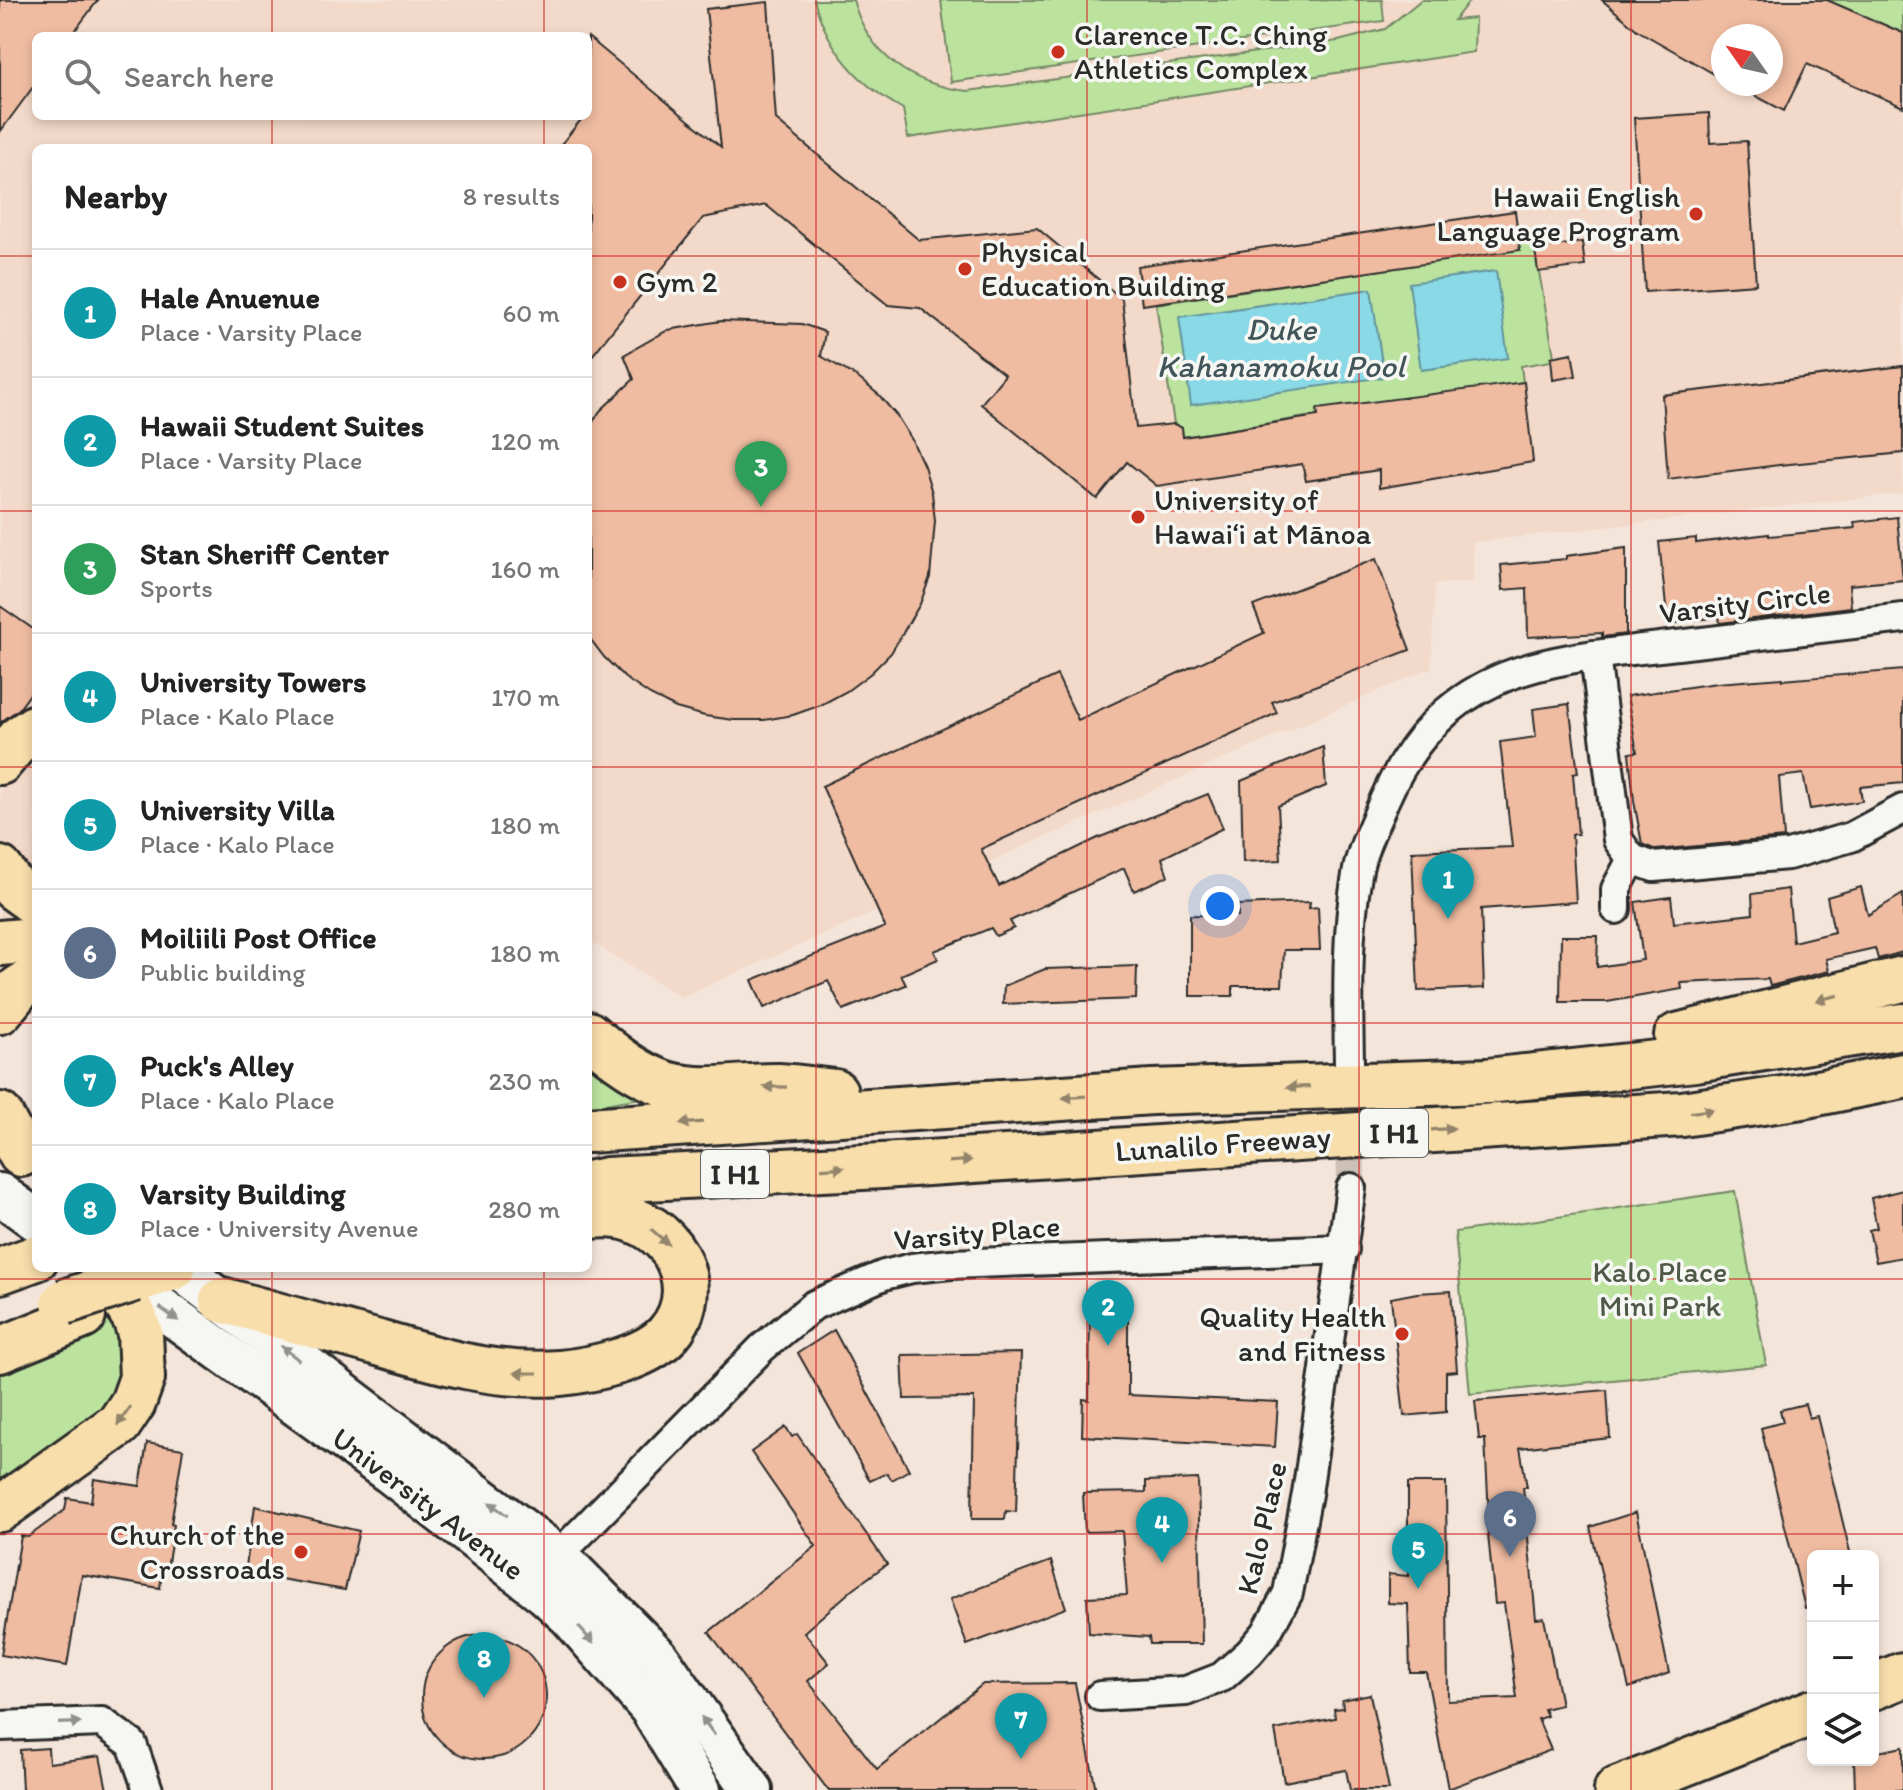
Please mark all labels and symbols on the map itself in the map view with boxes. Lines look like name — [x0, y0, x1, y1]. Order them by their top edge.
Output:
place label: Clarence T.C. Ching Athletics Complex — [1074, 16, 1328, 87]
north arrow — [1711, 24, 1783, 96]
marker: Clarence T.C. Ching Athletics Complex — [1049, 43, 1067, 61]
place label: Hawaii English Language Program — [1436, 178, 1680, 249]
marker: Hawaii English Language Program — [1687, 205, 1705, 223]
place label: Physical Education Building — [981, 233, 1226, 304]
marker: Physical Education Building — [956, 260, 974, 278]
place label: Gym 2 — [636, 263, 718, 300]
marker: Gym 2 — [611, 273, 629, 291]
water label: Duke Kahanamoku Pool — [1157, 310, 1407, 385]
pin: 3 — [735, 441, 787, 507]
place label: University of Hawaiʻi at Mānoa — [1154, 481, 1372, 552]
marker: University of Hawaiʻi at Mānoa — [1129, 508, 1147, 526]
street label: Varsity Circle — [1657, 574, 1833, 631]
pin: 1 — [1422, 853, 1474, 919]
your location — [1200, 886, 1240, 926]
one-way arrow — [1815, 993, 1840, 1005]
one-way arrow — [762, 1081, 787, 1093]
one-way arrow — [1285, 1081, 1310, 1094]
one-way arrow — [1061, 1091, 1086, 1104]
one-way arrow — [1690, 1104, 1715, 1117]
road number: I H1 — [1360, 1109, 1428, 1157]
one-way arrow — [678, 1117, 703, 1130]
street label: Lunalilo Freeway — [1114, 1118, 1332, 1169]
one-way arrow — [1430, 1123, 1456, 1136]
road number: I H1 — [701, 1150, 769, 1198]
one-way arrow — [948, 1154, 973, 1167]
one-way arrow — [821, 1162, 846, 1175]
street label: Varsity Place — [892, 1207, 1062, 1258]
one-way arrow — [650, 1228, 670, 1245]
park label: Kalo Place Mini Park — [1593, 1253, 1727, 1324]
pin: 2 — [1082, 1280, 1134, 1346]
place label: Quality Health and Fitness — [1199, 1298, 1386, 1369]
one-way arrow — [159, 1306, 180, 1321]
marker: Quality Health and Fitness — [1393, 1325, 1411, 1343]
one-way arrow — [280, 1346, 300, 1362]
one-way arrow — [513, 1367, 538, 1379]
one-way arrow — [116, 1405, 132, 1426]
street label: University Avenue — [325, 1419, 532, 1588]
street label: Kalo Place — [1228, 1458, 1295, 1598]
pin: 6 — [1484, 1491, 1536, 1557]
pin: 4 — [1136, 1497, 1188, 1563]
one-way arrow — [487, 1502, 508, 1517]
place label: Church of the Crossroads — [110, 1516, 285, 1587]
pin: 5 — [1392, 1523, 1444, 1589]
marker: Church of the Crossroads — [292, 1543, 310, 1561]
one-way arrow — [577, 1625, 594, 1645]
pin: 8 — [458, 1632, 510, 1698]
pin: 7 — [995, 1693, 1047, 1759]
one-way arrow — [701, 1715, 716, 1736]
one-way arrow — [58, 1716, 83, 1729]

